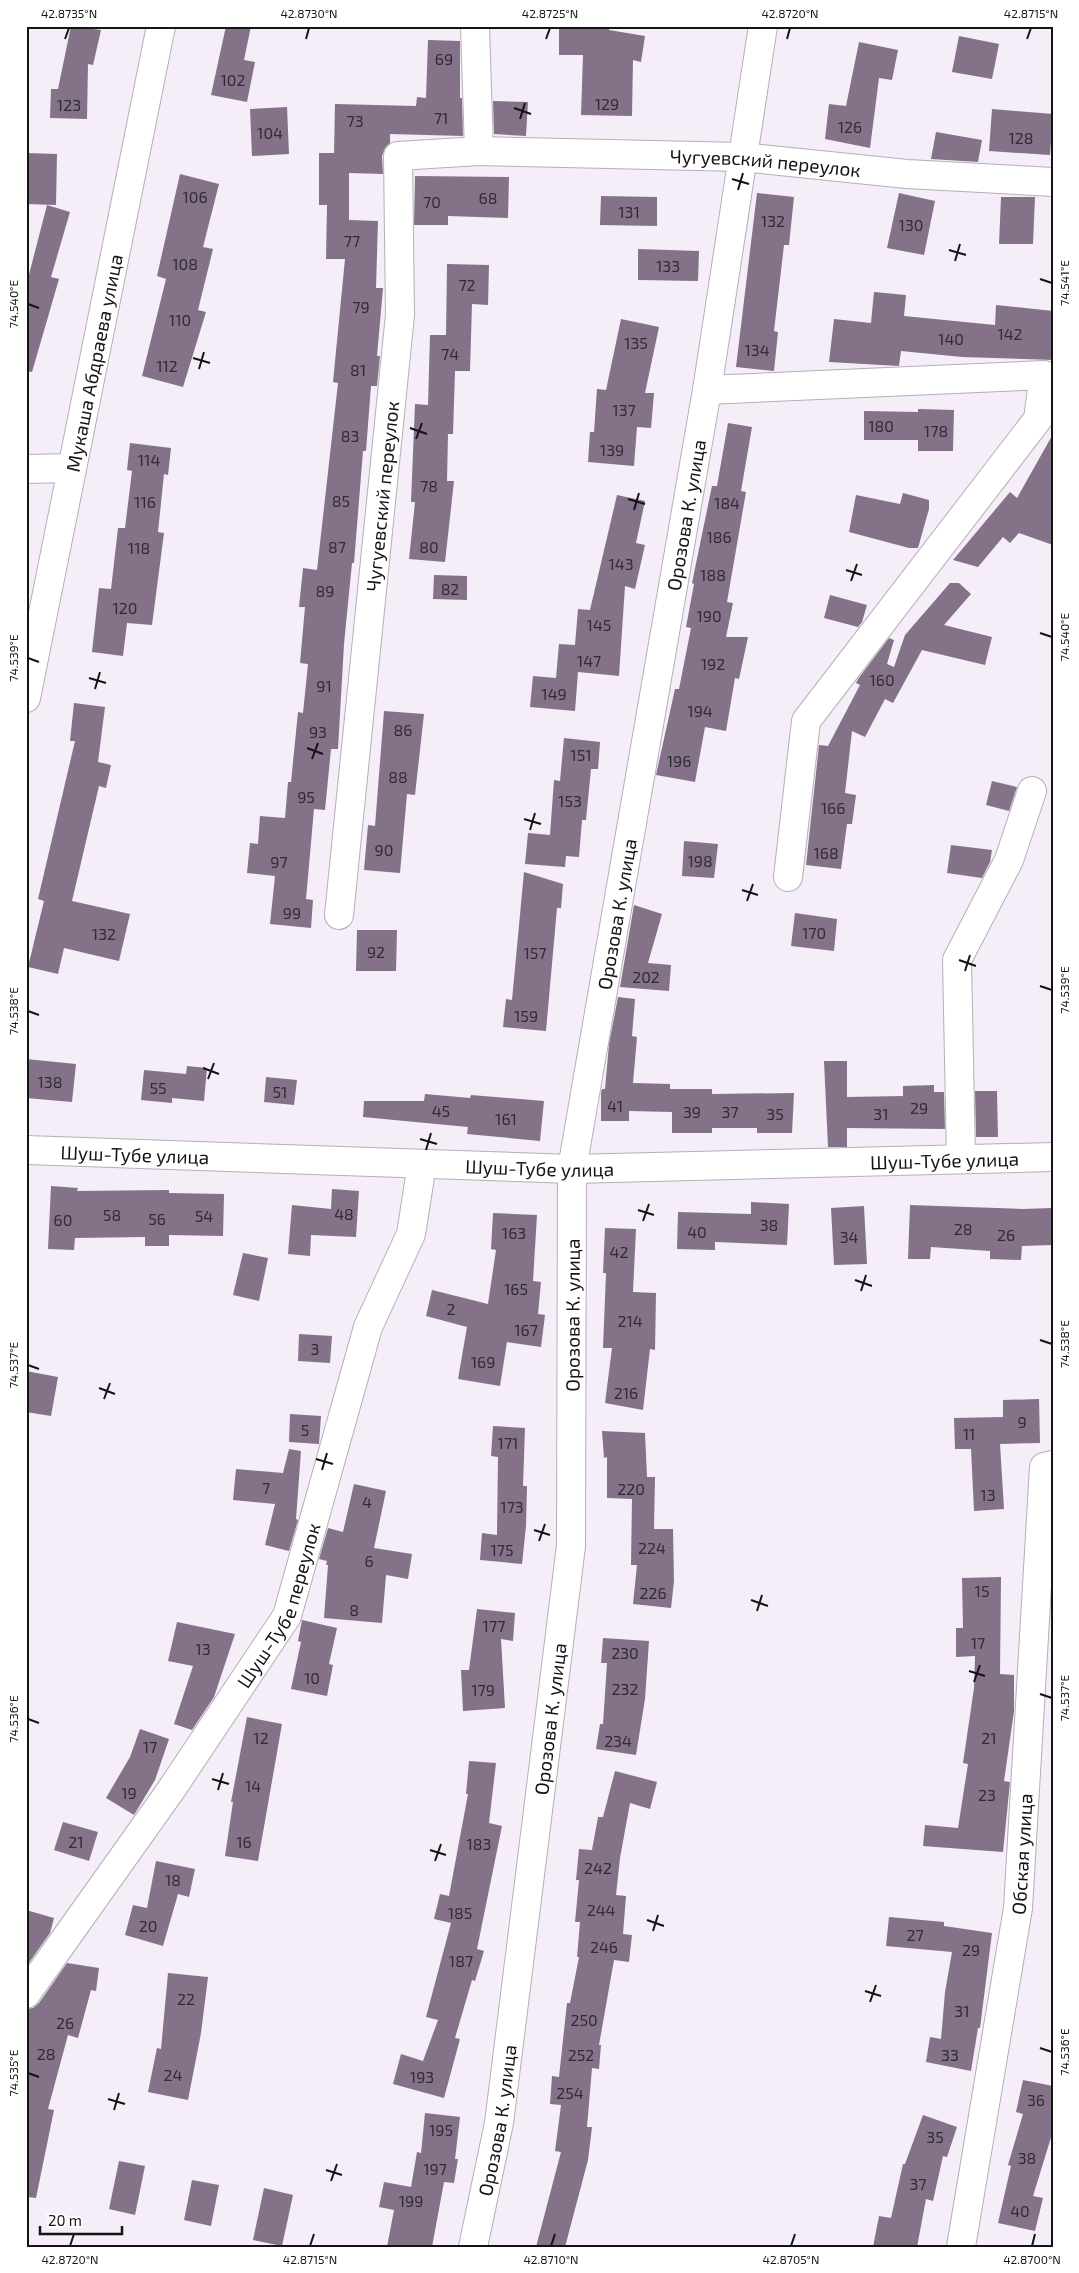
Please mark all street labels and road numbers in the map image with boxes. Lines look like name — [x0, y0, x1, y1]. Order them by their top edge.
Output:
street label: Чугуевский переулок — [670, 144, 862, 181]
street label: Мукаша Абдраева улица — [60, 252, 126, 474]
street label: Чугуевский переулок — [360, 400, 403, 593]
street label: Орозова К. улица — [661, 437, 710, 592]
street label: Орозова К. улица — [592, 837, 641, 991]
street label: Шуш-Тубе улица — [60, 1140, 210, 1168]
street label: Шуш-Тубе улица — [870, 1146, 1019, 1174]
street label: Шуш-Тубе улица — [465, 1154, 614, 1181]
street label: Орозова К. улица — [560, 1239, 584, 1392]
street label: Шуш-Тубе переулок — [231, 1520, 324, 1692]
street label: Орозова К. улица — [529, 1641, 570, 1796]
street label: Обская улица — [1006, 1793, 1036, 1916]
street label: Орозова К. улица — [472, 2043, 520, 2198]

